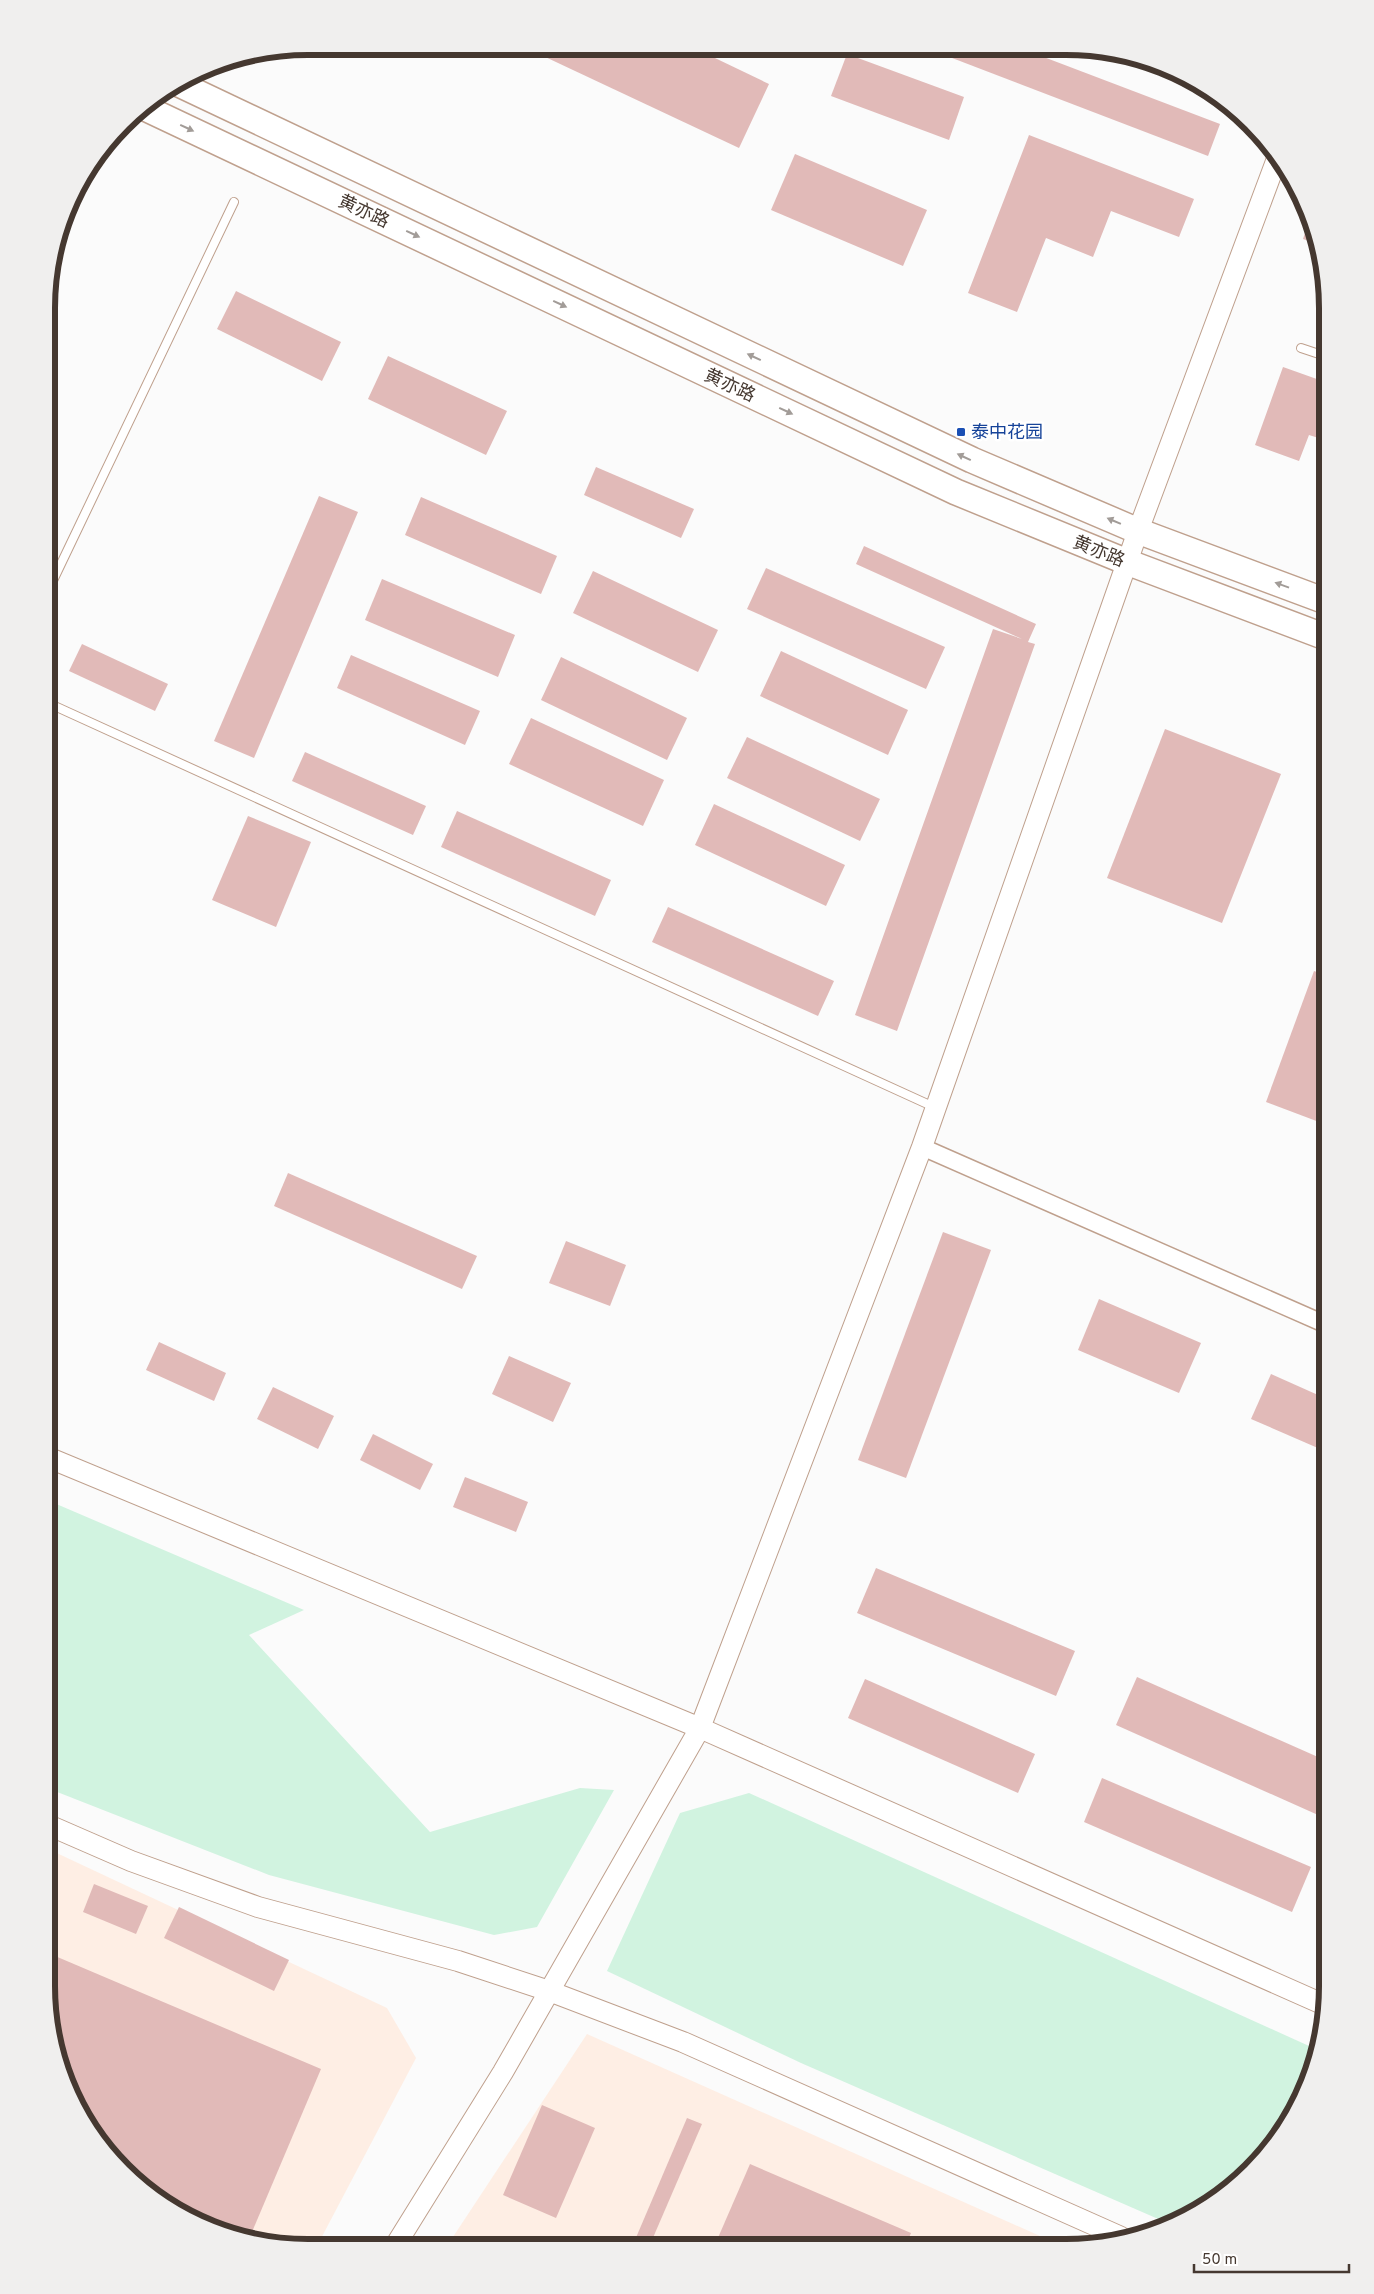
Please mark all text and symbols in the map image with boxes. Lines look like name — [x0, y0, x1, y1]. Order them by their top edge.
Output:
one-way arrow — [180, 124, 194, 132]
street label: 黄亦路 — [334, 191, 393, 234]
one-way arrow — [406, 231, 420, 239]
one-way arrow — [552, 300, 567, 308]
one-way arrow — [747, 353, 761, 361]
street label: 黄亦路 — [700, 365, 759, 408]
one-way arrow — [778, 407, 793, 415]
place label: 泰中花园 — [971, 422, 1043, 445]
marker: 泰中花园 — [955, 426, 967, 438]
one-way arrow — [957, 452, 971, 460]
one-way arrow — [1107, 516, 1121, 524]
street label: 黄亦路 — [1069, 532, 1128, 573]
one-way arrow — [1275, 580, 1289, 588]
scale bar — [1194, 2242, 1349, 2274]
text: 50 m — [1202, 2251, 1237, 2270]

